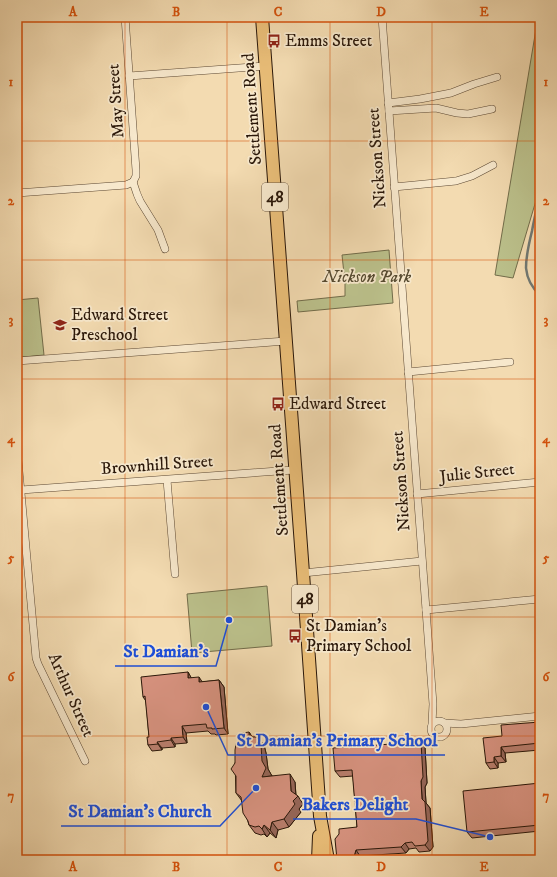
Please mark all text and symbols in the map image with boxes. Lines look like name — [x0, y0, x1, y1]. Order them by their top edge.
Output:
text: A — [68, 4, 78, 20]
text: B — [172, 4, 180, 20]
text: C — [274, 4, 283, 20]
text: D — [376, 4, 386, 20]
text: E — [479, 4, 489, 20]
place label: Emms Street — [285, 30, 373, 52]
bus stop icon: Emms Street — [266, 33, 282, 49]
street label: Settlement Road — [237, 52, 267, 166]
street label: May Street — [102, 62, 130, 139]
text: 1 — [9, 74, 14, 90]
text: 1 — [544, 74, 549, 90]
street label: Nickson Street — [362, 107, 391, 209]
road number: 48 — [262, 183, 288, 211]
text: 2 — [8, 193, 15, 209]
text: 2 — [543, 193, 550, 209]
park label: Nickson Park — [322, 266, 412, 288]
place label: Edward Street Preschool — [71, 304, 169, 346]
text: 3 — [9, 312, 14, 328]
text: 3 — [544, 312, 549, 328]
school or university icon: Edward Street Preschool — [52, 317, 68, 333]
place label: Edward Street — [289, 393, 387, 415]
bus stop icon: Edward Street — [270, 396, 286, 412]
street label: Settlement Road — [264, 423, 294, 537]
street label: Nickson Street — [386, 430, 415, 532]
text: 4 — [6, 431, 15, 448]
text: 4 — [541, 431, 550, 448]
street label: Brownhill Street — [100, 450, 214, 480]
street label: Julie Street — [437, 458, 516, 488]
text: 5 — [7, 550, 15, 566]
text: 5 — [542, 550, 550, 566]
road number: 48 — [292, 585, 318, 613]
place label: St Damian’s Primary School — [306, 615, 411, 657]
bus stop icon: St Damian’s Primary School — [287, 628, 303, 644]
callout: St Damian's — [115, 636, 216, 666]
text: St Damian's — [123, 641, 209, 663]
street label: Arthur Street — [43, 650, 100, 741]
text: 6 — [8, 669, 16, 685]
text: 6 — [543, 669, 551, 685]
callout: St Damian's Primary School — [228, 725, 445, 755]
text: St Damian's Primary School — [237, 730, 438, 752]
text: 7 — [8, 788, 15, 804]
text: 7 — [543, 788, 550, 804]
callout: Bakers Delight — [293, 789, 416, 819]
text: Bakers Delight — [302, 794, 409, 816]
callout: St Damian's Church — [61, 796, 220, 826]
text: St Damian's Church — [68, 801, 212, 823]
text: A — [68, 859, 78, 875]
text: B — [172, 859, 180, 875]
text: C — [274, 859, 283, 875]
text: D — [376, 859, 386, 875]
text: E — [479, 859, 489, 875]

